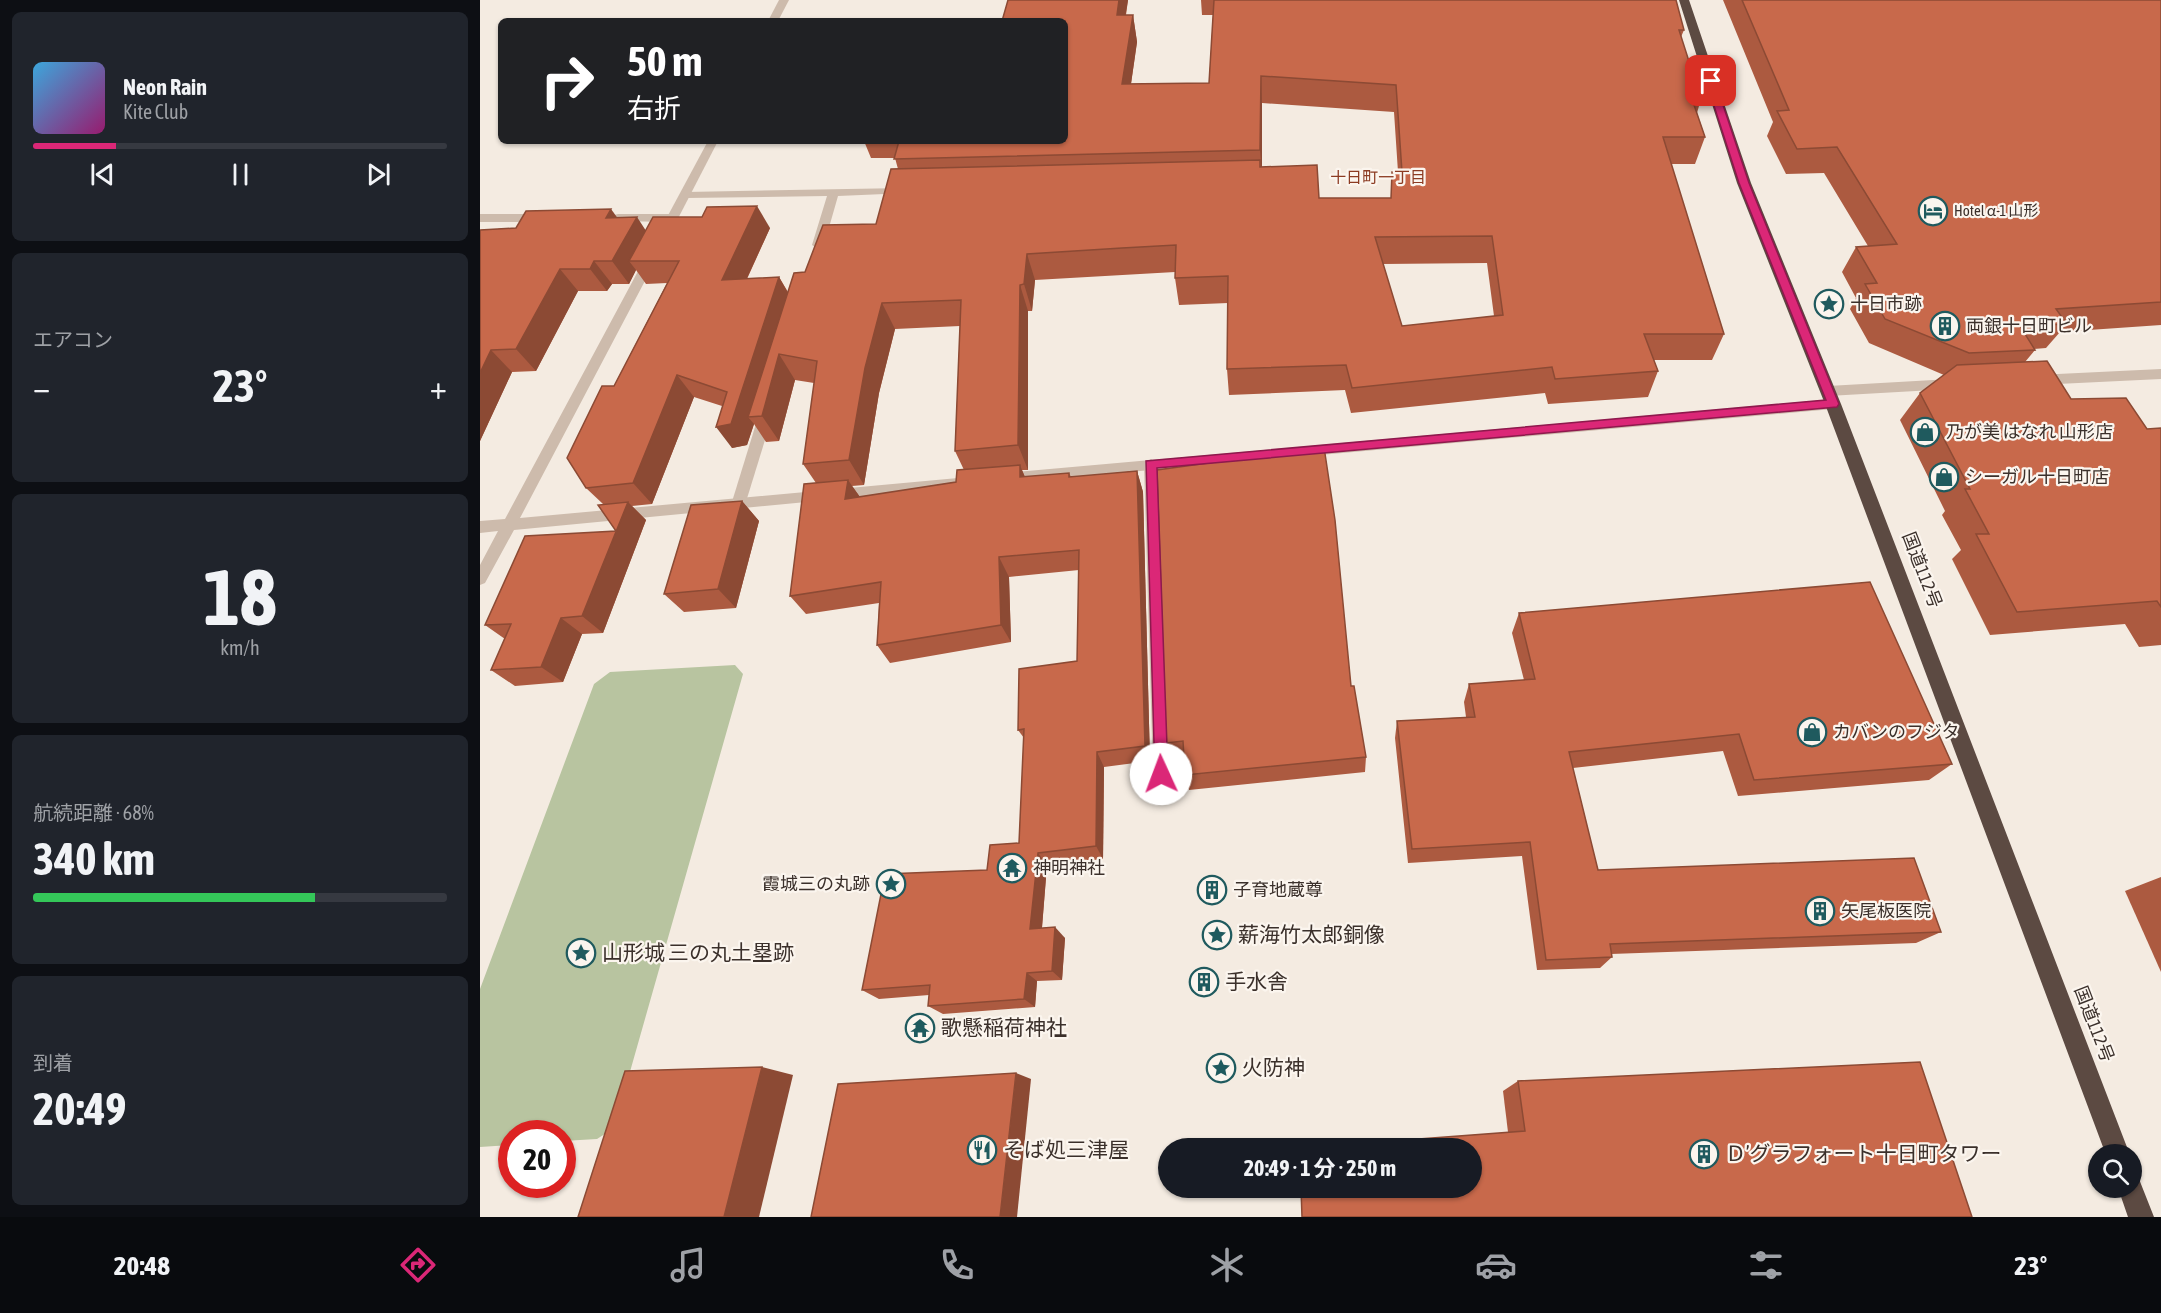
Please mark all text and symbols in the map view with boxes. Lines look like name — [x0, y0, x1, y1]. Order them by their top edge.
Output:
text: 50 m — [627, 37, 702, 85]
icon: right — [528, 42, 606, 120]
pin — [1685, 55, 1736, 106]
icon: arrive — [1694, 64, 1727, 97]
text: Neon Rain — [123, 74, 207, 100]
text: 右折 — [627, 93, 681, 124]
text: Kite Club — [123, 100, 188, 123]
icon: previous — [86, 158, 119, 191]
icon: pause — [224, 158, 257, 191]
icon: next — [362, 158, 395, 191]
district label: 十日町一丁目 — [1330, 168, 1426, 186]
hotel icon: Hotel α-1 山形 — [1917, 195, 1949, 227]
place label: Hotel α-1 山形 — [1954, 202, 2038, 219]
place icon: 十日市跡 — [1813, 288, 1845, 320]
place label: 十日市跡 — [1850, 293, 1922, 314]
building icon: 両銀十日町ビル — [1929, 310, 1961, 342]
place label: 両銀十日町ビル — [1966, 315, 2092, 336]
text: エアコン — [33, 328, 113, 351]
text: 23° — [213, 360, 267, 412]
text: − — [33, 368, 50, 406]
text: + — [430, 368, 447, 406]
shop icon: 乃が美 はなれ 山形店 — [1909, 416, 1941, 448]
place label: 乃が美 はなれ 山形店 — [1946, 421, 2113, 442]
shop icon: シーガル十日町店 — [1928, 461, 1960, 493]
place label: シーガル十日町店 — [1965, 466, 2109, 487]
street label: 国道112号 — [1898, 529, 1946, 611]
text: 18 — [203, 552, 277, 642]
text: km/h — [220, 636, 260, 659]
shop icon: カバンのフジタ — [1796, 716, 1828, 748]
place label: カバンのフジタ — [1833, 721, 1960, 742]
position arrow — [1129, 742, 1193, 806]
text: 航続距離 · 68% — [33, 801, 154, 824]
text: 340 km — [33, 833, 155, 885]
temple icon: 神明神社 — [996, 852, 1028, 884]
place label: 神明神社 — [1033, 857, 1105, 878]
place icon: 霞城三の丸跡 — [875, 868, 907, 900]
place label: 霞城三の丸跡 — [762, 873, 870, 894]
building icon: 子育地蔵尊 — [1196, 874, 1228, 906]
place label: 子育地蔵尊 — [1233, 879, 1323, 900]
building icon: 矢尾板医院 — [1804, 895, 1836, 927]
place label: 矢尾板医院 — [1841, 900, 1931, 921]
place icon: 薪海竹太郎銅像 — [1201, 919, 1233, 951]
place label: 薪海竹太郎銅像 — [1238, 922, 1385, 946]
place icon: 山形城 三の丸土塁跡 — [565, 937, 597, 969]
place label: 山形城 三の丸土塁跡 — [602, 940, 794, 964]
building icon: 手水舎 — [1188, 966, 1220, 998]
place label: 手水舎 — [1225, 969, 1288, 993]
street label: 国道112号 — [2070, 983, 2118, 1065]
temple icon: 歌懸稲荷神社 — [904, 1012, 936, 1044]
place label: 歌懸稲荷神社 — [941, 1015, 1067, 1039]
text: 到着 — [33, 1051, 73, 1074]
place icon: 火防神 — [1205, 1052, 1237, 1084]
place label: 火防神 — [1242, 1055, 1305, 1079]
text: 20:49 — [33, 1083, 127, 1135]
speed limit sign: 20 — [498, 1120, 576, 1198]
restaurant icon: そば処三津屋 — [966, 1134, 998, 1166]
place label: そば処三津屋 — [1003, 1137, 1129, 1161]
building icon: Ｄ’グラフォート十日町タワー — [1688, 1138, 1720, 1170]
place label: Ｄ’グラフォート十日町タワー — [1725, 1141, 2002, 1165]
map controls — [2088, 1144, 2142, 1198]
button: search — [2088, 1144, 2142, 1198]
text: 20:49 · 1 分 · 250 m — [1244, 1155, 1396, 1181]
icon: directions — [397, 1244, 439, 1286]
icon: music — [667, 1244, 709, 1286]
icon: phone — [936, 1244, 978, 1286]
icon: climate — [1206, 1244, 1248, 1286]
icon: car — [1475, 1244, 1517, 1286]
icon: filters — [1745, 1244, 1787, 1286]
text: 20:48 — [114, 1250, 170, 1281]
text: 23° — [2014, 1250, 2047, 1281]

